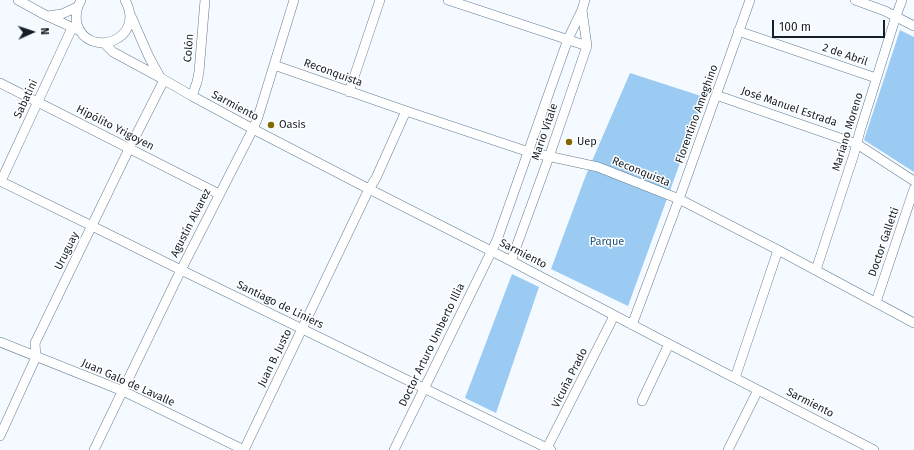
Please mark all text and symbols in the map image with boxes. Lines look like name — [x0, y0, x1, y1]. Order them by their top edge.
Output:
north arrow — [12, 12, 52, 52]
scale bar — [774, 12, 887, 38]
text: 100 m — [779, 20, 811, 34]
text: N — [38, 27, 51, 35]
street label: Colón — [181, 33, 197, 63]
street label: 2 de Abril — [821, 41, 869, 69]
street label: Reconquista — [302, 56, 364, 90]
street label: Florentino Ameghino — [673, 63, 721, 165]
street label: Sabatini — [11, 78, 41, 120]
street label: José Manuel Estrada — [739, 84, 839, 130]
street label: Sarmiento — [209, 88, 261, 124]
street label: Mariano Moreno — [830, 91, 866, 173]
street label: Mario Vitale — [529, 102, 561, 162]
street label: Hipólito Yrigoyen — [74, 103, 156, 153]
place label: Oasis — [279, 118, 306, 132]
marker: Oasis — [266, 120, 276, 130]
place label: Uep — [577, 135, 597, 149]
marker: Uep — [564, 137, 574, 147]
street label: Reconquista — [610, 154, 672, 190]
street label: Agustín Alvarez — [168, 187, 214, 259]
street label: Doctor Galletti — [866, 206, 902, 278]
street label: Uruguay — [52, 230, 82, 272]
park label: Parque — [590, 235, 624, 249]
street label: Sarmiento — [497, 236, 549, 272]
street label: Santiago de Liniers — [234, 278, 326, 332]
street label: Doctor Arturo Umberto Illia — [396, 281, 468, 409]
street label: Juan B. Justo — [255, 327, 295, 389]
street label: Vicuña Prado — [549, 346, 591, 410]
street label: Juan Galo de Lavalle — [79, 357, 177, 409]
street label: Sarmiento — [784, 385, 836, 421]

